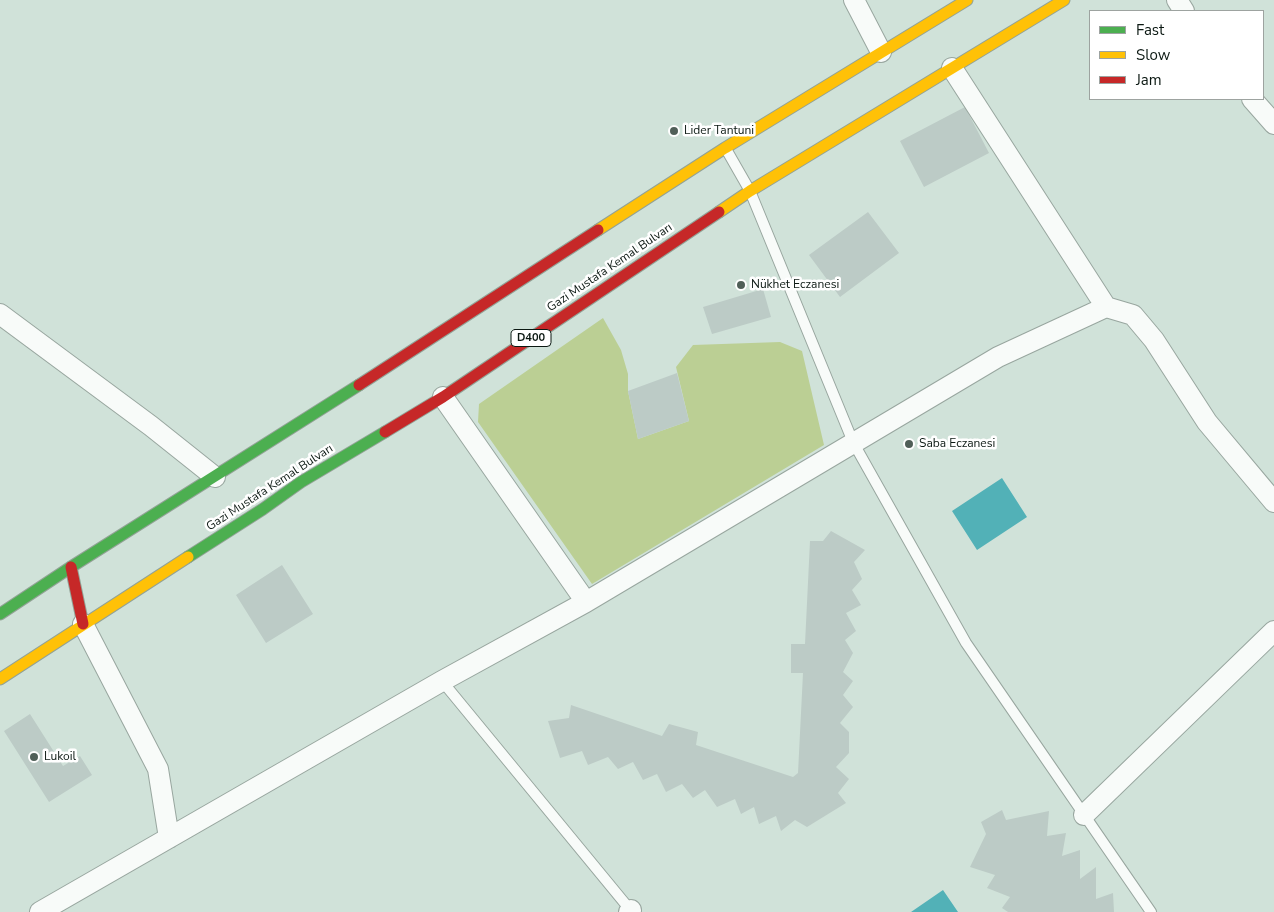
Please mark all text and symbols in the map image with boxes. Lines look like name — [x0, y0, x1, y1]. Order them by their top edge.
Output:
legend — [1089, 10, 1264, 100]
text: Fast — [1136, 20, 1164, 40]
text: Slow — [1136, 45, 1170, 65]
text: Jam — [1136, 70, 1162, 90]
place label: Lider Tantuni — [684, 124, 754, 138]
marker: Lider Tantuni — [668, 125, 680, 137]
street label: Gazi Mustafa Kemal Bulvarı — [545, 221, 675, 315]
place label: Nükhet Eczanesi — [751, 278, 839, 292]
marker: Nükhet Eczanesi — [735, 279, 747, 291]
road number: D400 — [511, 329, 551, 346]
place label: Saba Eczanesi — [919, 437, 995, 451]
marker: Saba Eczanesi — [903, 438, 915, 450]
street label: Gazi Mustafa Kemal Bulvarı — [204, 442, 336, 534]
place label: Lukoil — [44, 750, 76, 764]
marker: Lukoil — [28, 751, 40, 763]

